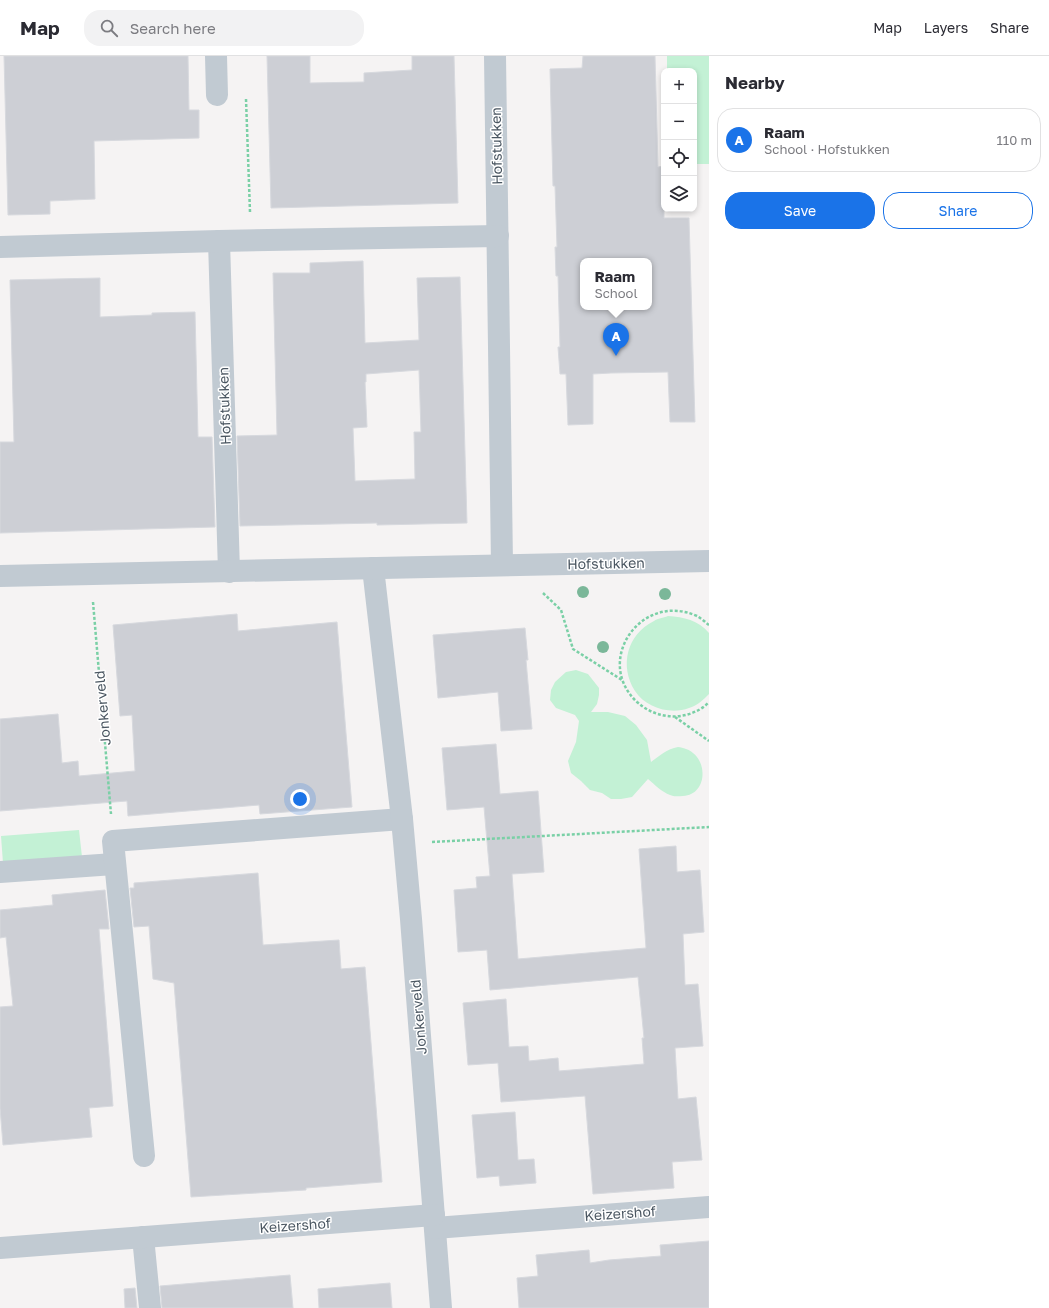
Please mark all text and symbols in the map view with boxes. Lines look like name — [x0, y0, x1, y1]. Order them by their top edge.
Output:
search box — [84, 10, 364, 46]
text: Map — [20, 16, 60, 39]
icon: search — [98, 17, 120, 39]
text: Search here — [130, 19, 216, 37]
text: Map — [873, 19, 902, 36]
text: Layers — [924, 19, 968, 36]
text: Share — [990, 19, 1029, 36]
map controls — [661, 68, 697, 212]
button: + — [661, 68, 697, 104]
text: Nearby — [725, 72, 785, 93]
button: − — [661, 104, 697, 140]
street label: Hofstukken — [487, 107, 505, 185]
text: Raam — [764, 123, 805, 141]
text: A — [734, 132, 744, 148]
text: 110 m — [997, 132, 1032, 148]
button: locate — [661, 140, 697, 176]
text: School · Hofstukken — [764, 141, 890, 157]
button: layers — [661, 176, 697, 212]
button: Save — [725, 192, 875, 229]
button: Share — [883, 192, 1033, 229]
popup — [580, 258, 652, 310]
text: Raam — [594, 267, 635, 285]
text: School — [594, 285, 638, 301]
pin: A — [603, 323, 629, 356]
street label: Hofstukken — [214, 367, 234, 445]
street label: Hofstukken — [567, 554, 645, 572]
street label: Jonkerveld — [90, 670, 114, 746]
your location — [290, 789, 310, 809]
street label: Jonkerveld — [406, 979, 430, 1055]
street label: Keizershof — [584, 1202, 656, 1224]
street label: Keizershof — [259, 1214, 331, 1236]

